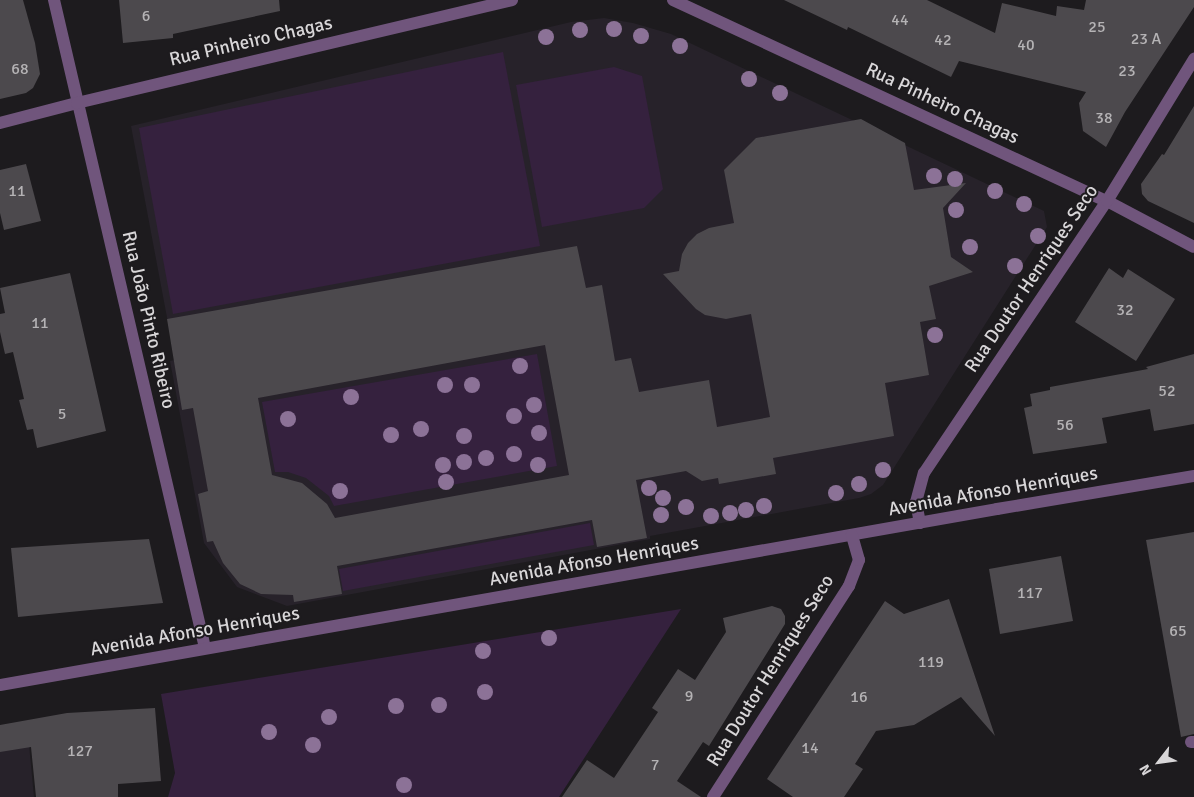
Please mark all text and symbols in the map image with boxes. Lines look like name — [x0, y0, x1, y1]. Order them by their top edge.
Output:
house number: 6 — [142, 6, 150, 26]
house number: 44 — [891, 10, 909, 30]
street label: Rua Pinheiro Chagas — [167, 12, 335, 72]
house number: 25 — [1088, 17, 1106, 37]
house number: 23 A — [1131, 29, 1161, 49]
house number: 42 — [934, 30, 952, 50]
house number: 40 — [1017, 35, 1035, 55]
street label: Rua Pinheiro Chagas — [862, 58, 1022, 150]
house number: 68 — [11, 59, 29, 79]
house number: 23 — [1118, 61, 1136, 81]
house number: 38 — [1095, 108, 1113, 128]
house number: 11 — [8, 181, 26, 201]
street label: Rua Doutor Henriques Seco — [961, 181, 1103, 377]
street label: Rua João Pinto Ribeiro — [116, 229, 180, 411]
house number: 32 — [1116, 300, 1134, 320]
house number: 11 — [31, 313, 49, 333]
house number: 52 — [1158, 381, 1176, 401]
house number: 5 — [58, 404, 66, 424]
house number: 56 — [1056, 415, 1074, 435]
street label: Avenida Afonso Henriques — [887, 462, 1099, 522]
street label: Avenida Afonso Henriques — [488, 532, 700, 592]
street label: Rua Doutor Henriques Seco — [703, 571, 839, 771]
house number: 117 — [1017, 583, 1043, 603]
street label: Avenida Afonso Henriques — [89, 602, 301, 662]
house number: 65 — [1169, 621, 1187, 641]
house number: 119 — [918, 652, 944, 672]
house number: 9 — [685, 686, 693, 706]
house number: 16 — [850, 687, 868, 707]
north arrow — [1134, 737, 1184, 787]
house number: 14 — [801, 738, 819, 758]
house number: 127 — [67, 741, 93, 761]
house number: 7 — [651, 755, 659, 775]
text: N — [1136, 761, 1155, 778]

